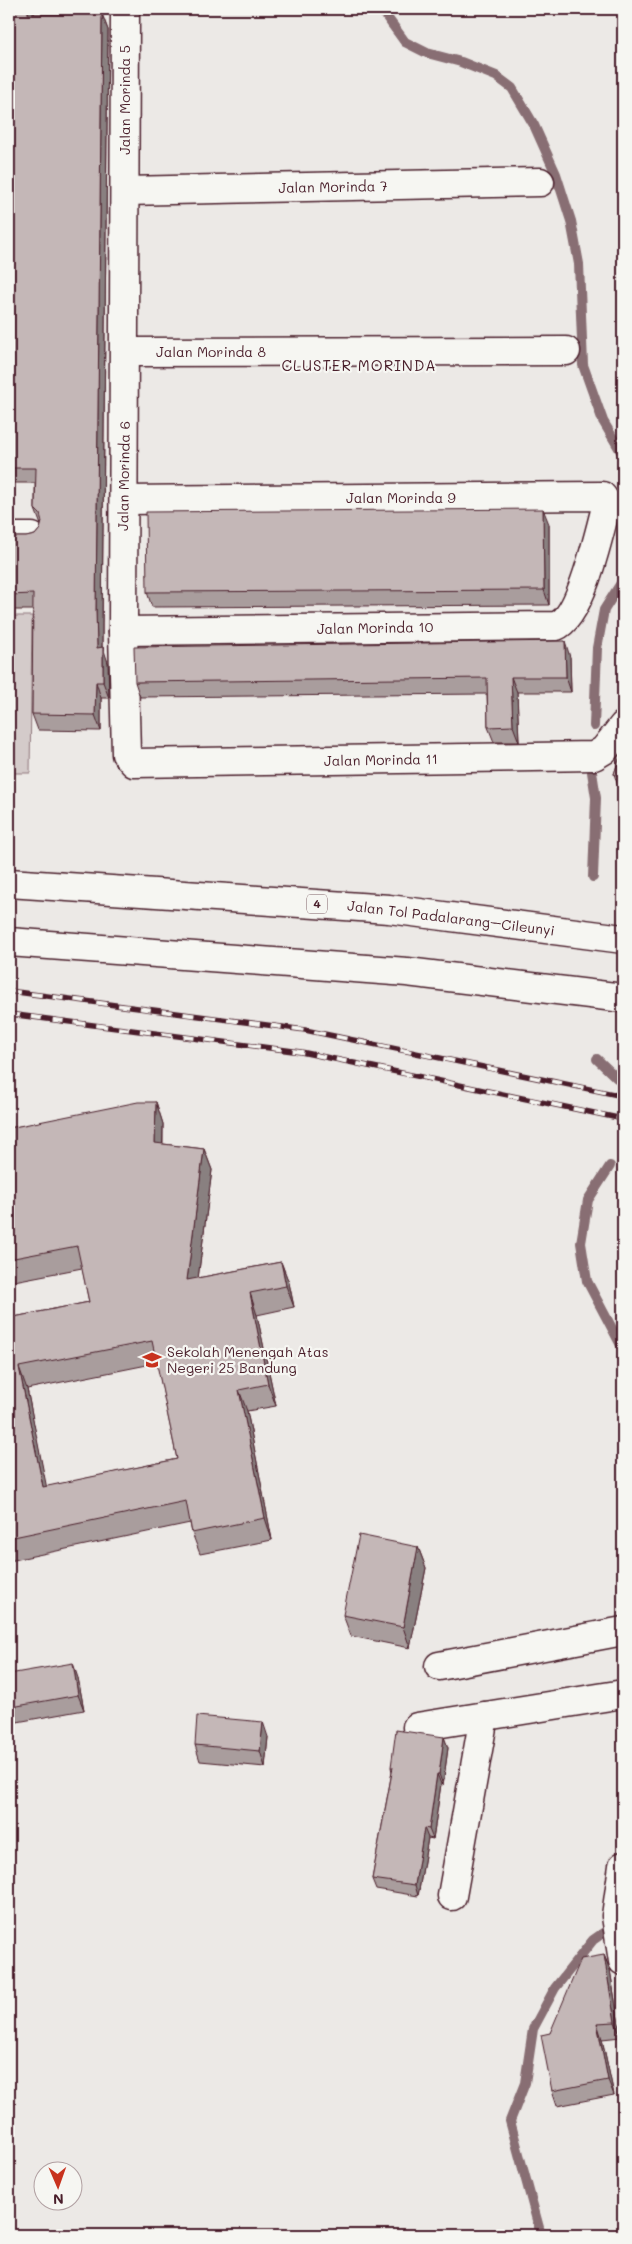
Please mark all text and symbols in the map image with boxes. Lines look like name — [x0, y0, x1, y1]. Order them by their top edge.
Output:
street label: Jalan Morinda 5 — [115, 45, 134, 155]
street label: Jalan Morinda 7 — [278, 176, 388, 197]
street label: Jalan Morinda 8 — [156, 342, 266, 361]
district label: CLUSTER MORINDA — [281, 355, 437, 375]
street label: Jalan Morinda 6 — [113, 421, 134, 531]
street label: Jalan Morinda 9 — [346, 488, 456, 507]
street label: Jalan Morinda 10 — [317, 617, 434, 638]
street label: Jalan Morinda 11 — [324, 749, 438, 770]
road number: 4 — [307, 894, 327, 914]
street label: Jalan Tol Padalarang–Cileunyi — [346, 895, 556, 940]
place label: Sekolah Menengah Atas Negeri 25 Bandung — [167, 1342, 329, 1377]
school or university icon: Sekolah Menengah Atas Negeri 25 Bandung — [141, 1349, 163, 1371]
north arrow — [32, 2162, 82, 2212]
text: N — [53, 2190, 64, 2209]

